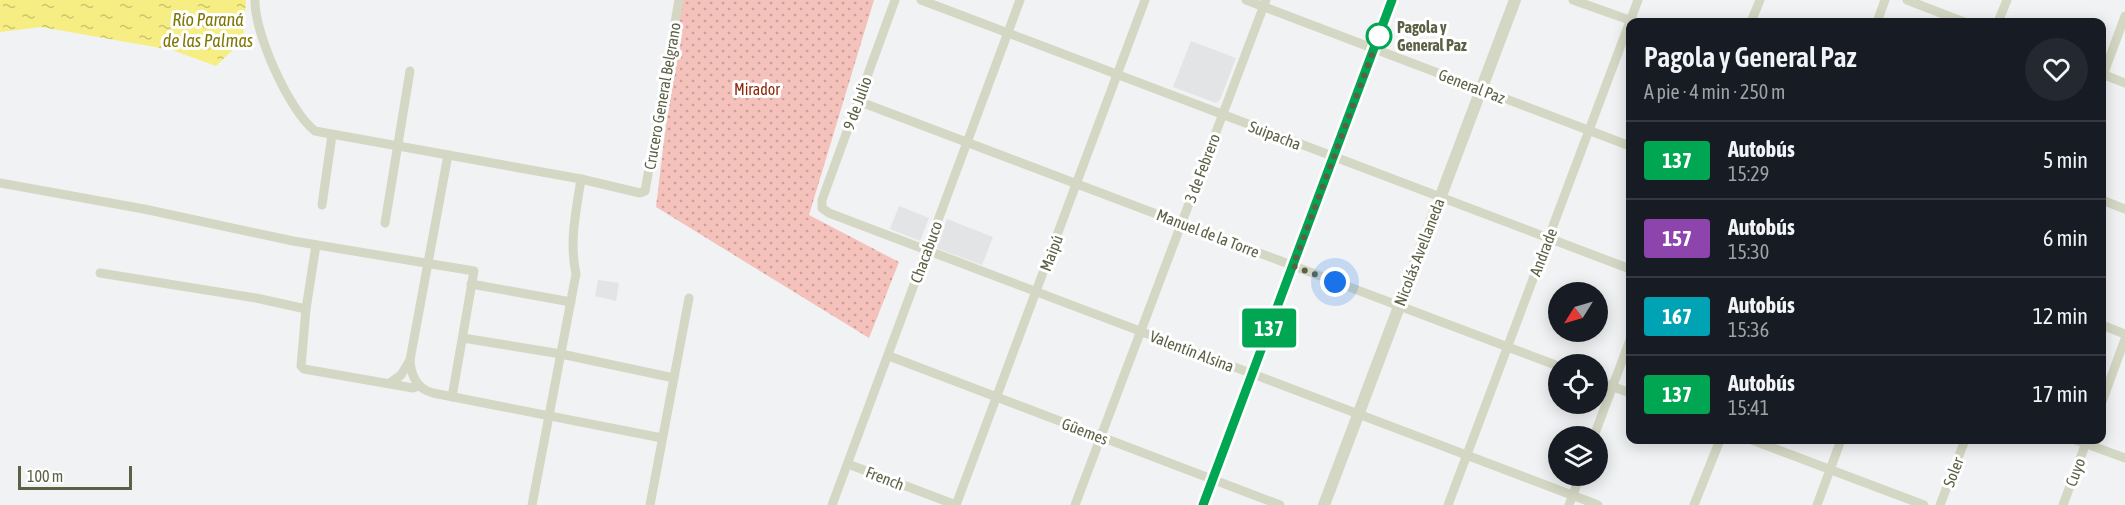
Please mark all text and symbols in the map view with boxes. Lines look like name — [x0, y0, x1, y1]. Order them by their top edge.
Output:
water label: Río Paraná de las Palmas — [163, 9, 253, 51]
place label: Pagola y General Paz — [1397, 18, 1467, 54]
street label: Crucero General Belgrano — [640, 21, 685, 171]
marker: Pagola y General Paz — [1366, 23, 1392, 49]
button: heart — [2025, 38, 2088, 101]
text: Pagola y General Paz — [1644, 41, 1857, 73]
street label: General Paz — [1436, 65, 1508, 107]
street label: 9 de Julio — [839, 74, 875, 132]
park label: Mirador — [734, 80, 780, 98]
text: A pie · 4 min · 250 m — [1644, 80, 1785, 103]
street label: Suipacha — [1246, 117, 1304, 154]
street label: 3 de Febrero — [1181, 131, 1223, 205]
text: Autobús — [1728, 136, 1795, 162]
text: 5 min — [2043, 147, 2088, 173]
text: 137 — [1662, 148, 1692, 172]
text: 15:29 — [1728, 162, 1769, 185]
street label: Nicolás Avellaneda — [1390, 196, 1448, 308]
street label: Manuel de la Torre — [1154, 205, 1262, 261]
text: Autobús — [1728, 214, 1795, 240]
street label: Chacabuco — [907, 219, 945, 285]
street label: Andrade — [1526, 225, 1560, 279]
text: 6 min — [2043, 225, 2088, 251]
text: 157 — [1662, 226, 1692, 250]
street label: Maipú — [1036, 232, 1067, 274]
text: 15:30 — [1728, 240, 1769, 263]
your location — [1320, 267, 1350, 297]
north arrow — [1548, 282, 1608, 342]
map controls — [1548, 282, 1608, 486]
text: Autobús — [1728, 292, 1795, 318]
text: 12 min — [2033, 303, 2088, 329]
text: 167 — [1662, 304, 1692, 328]
line badge: 137 — [1234, 308, 1304, 348]
text: 137 — [1254, 316, 1284, 340]
text: 15:36 — [1728, 318, 1769, 341]
street label: Valentín Alsina — [1147, 327, 1237, 375]
button: locate — [1548, 354, 1608, 414]
text: Autobús — [1728, 370, 1795, 396]
text: 17 min — [2033, 381, 2088, 407]
text: 137 — [1662, 382, 1692, 406]
text: 15:41 — [1728, 396, 1769, 419]
street label: Güemes — [1059, 414, 1111, 448]
button: layers — [1548, 426, 1608, 486]
street label: Soler — [1939, 454, 1967, 489]
street label: Cuyo — [2061, 455, 2090, 489]
scale bar — [18, 463, 132, 490]
street label: French — [863, 463, 907, 493]
text: 100 m — [27, 467, 63, 485]

